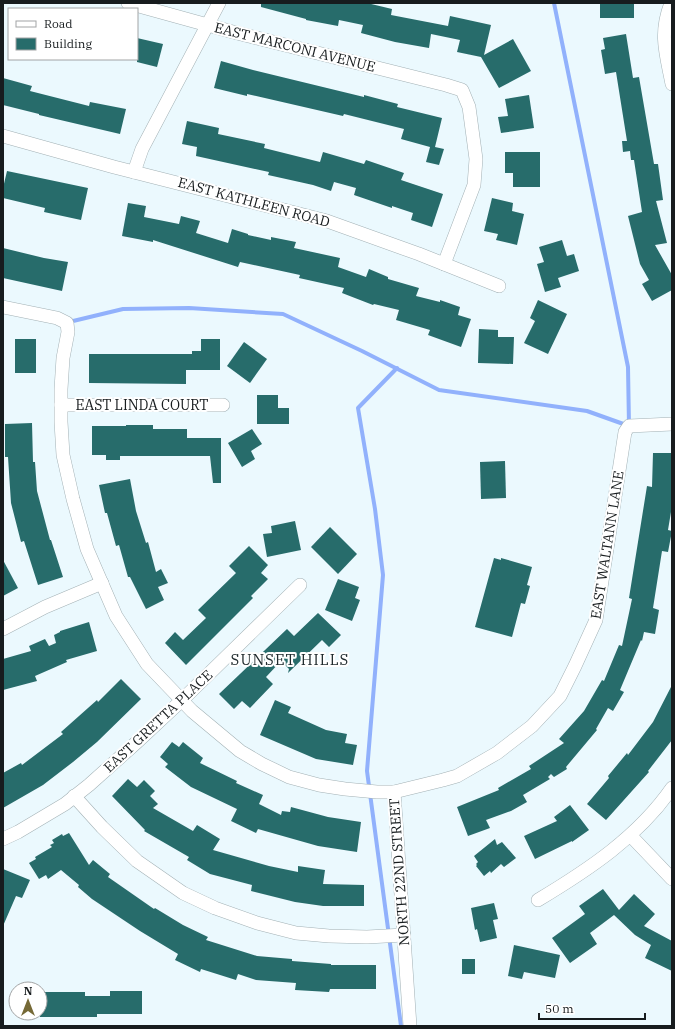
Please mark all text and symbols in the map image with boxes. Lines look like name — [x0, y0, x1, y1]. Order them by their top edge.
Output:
legend — [8, 8, 138, 60]
text: Road — [44, 16, 73, 31]
street label: EAST MARCONI AVENUE — [213, 18, 377, 76]
text: Building — [44, 36, 92, 51]
street label: EAST KATHLEEN ROAD — [176, 173, 332, 231]
street label: EAST LINDA COURT — [76, 396, 208, 414]
street label: EAST WALTANN LANE — [586, 470, 628, 620]
district label: SUNSET HILLS — [231, 650, 349, 669]
street label: EAST GRETTA PLACE — [100, 666, 216, 776]
street label: NORTH 22ND STREET — [385, 798, 413, 946]
north arrow — [8, 981, 48, 1021]
text: N — [24, 984, 33, 998]
scale bar — [539, 995, 645, 1021]
text: 50 m — [545, 1001, 574, 1016]

